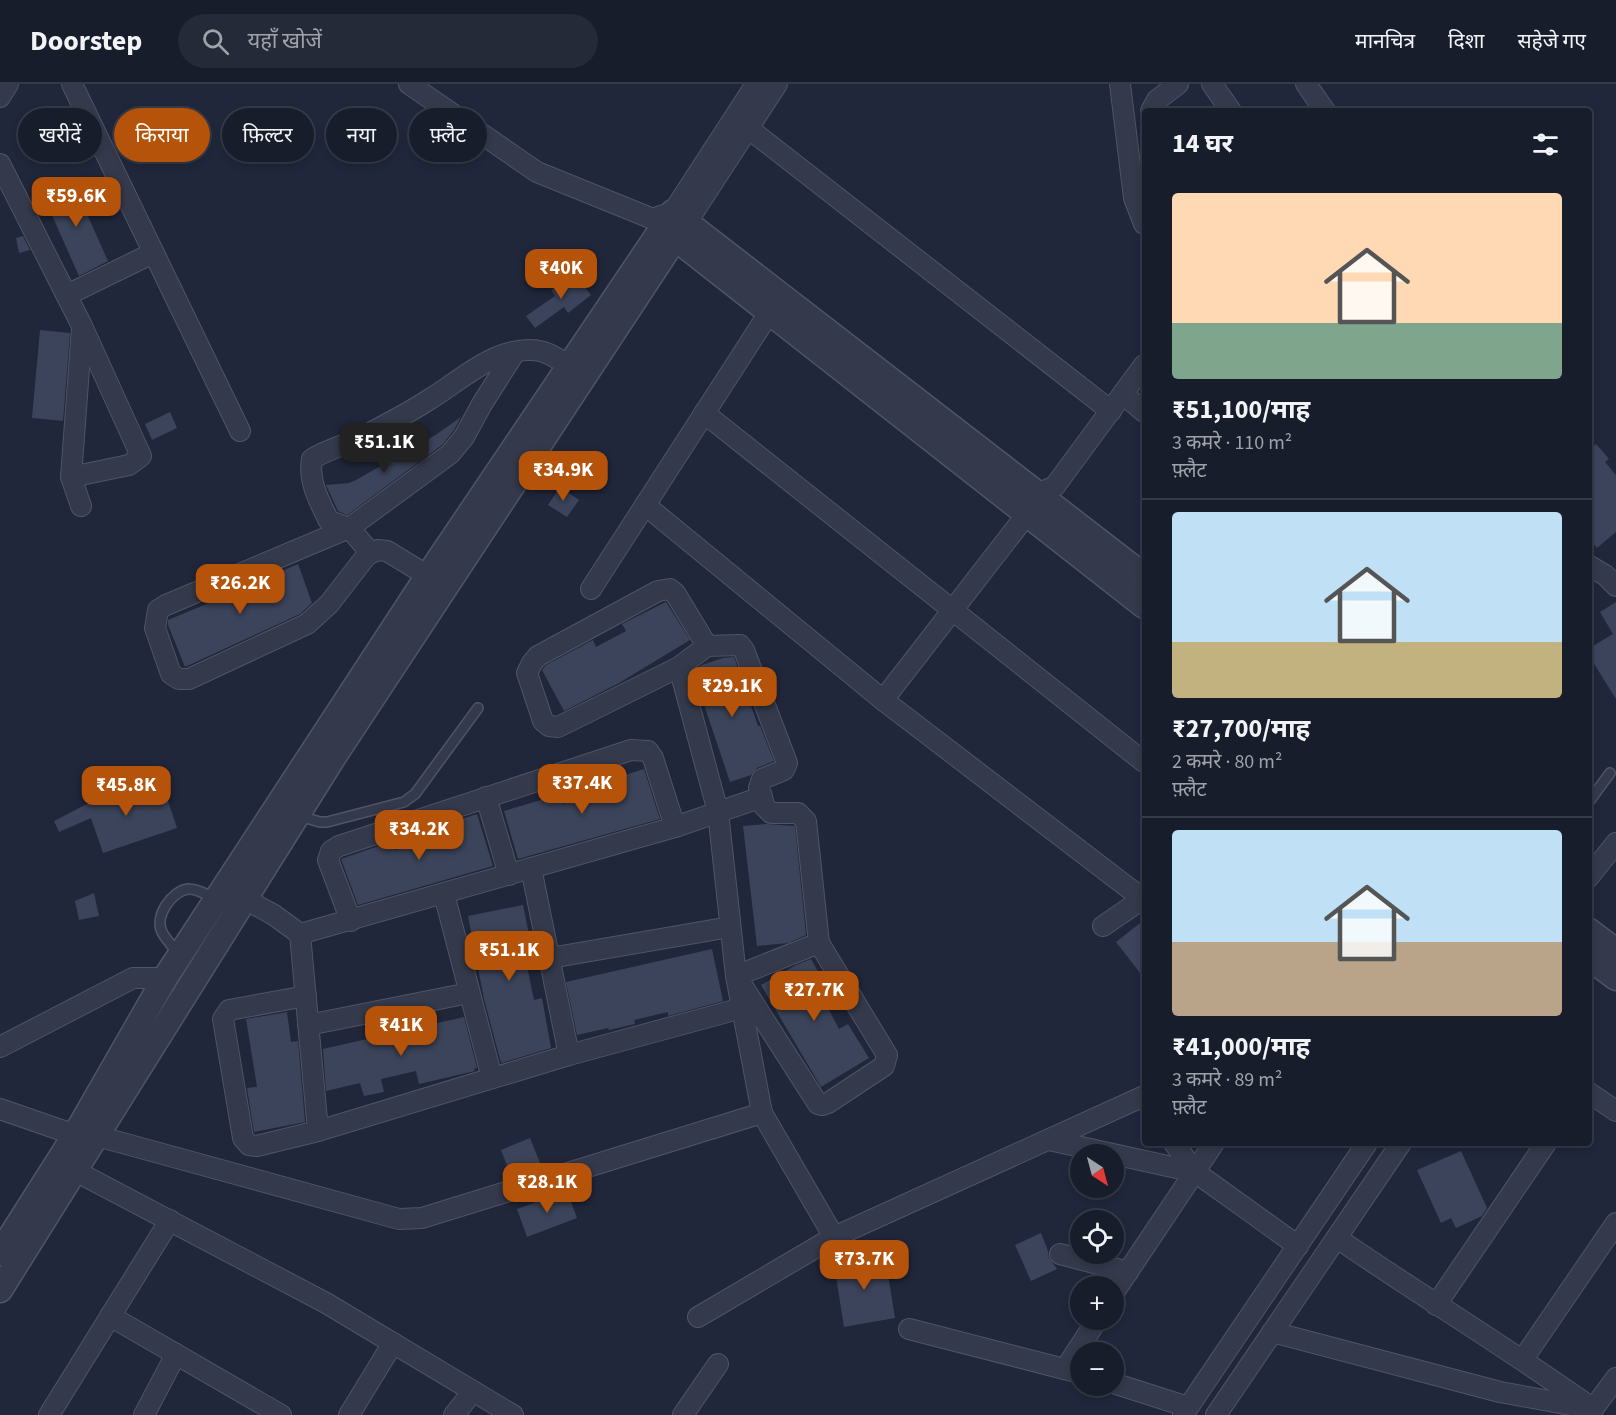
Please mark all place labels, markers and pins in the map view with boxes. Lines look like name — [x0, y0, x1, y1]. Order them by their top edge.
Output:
pin: ₹59.6K — [27, 177, 125, 228]
pin: ₹40K — [525, 249, 597, 300]
pin: ₹51.1K — [335, 423, 433, 474]
pin: ₹34.9K — [514, 451, 612, 502]
pin: ₹26.2K — [191, 564, 289, 615]
pin: ₹29.1K — [683, 667, 781, 718]
pin: ₹37.4K — [533, 764, 631, 815]
pin: ₹45.8K — [77, 766, 175, 817]
pin: ₹34.2K — [370, 810, 468, 861]
pin: ₹51.1K — [460, 931, 558, 982]
pin: ₹27.7K — [765, 971, 863, 1022]
pin: ₹41K — [365, 1006, 437, 1057]
pin: ₹28.1K — [498, 1163, 596, 1214]
pin: ₹73.7K — [815, 1240, 913, 1291]

